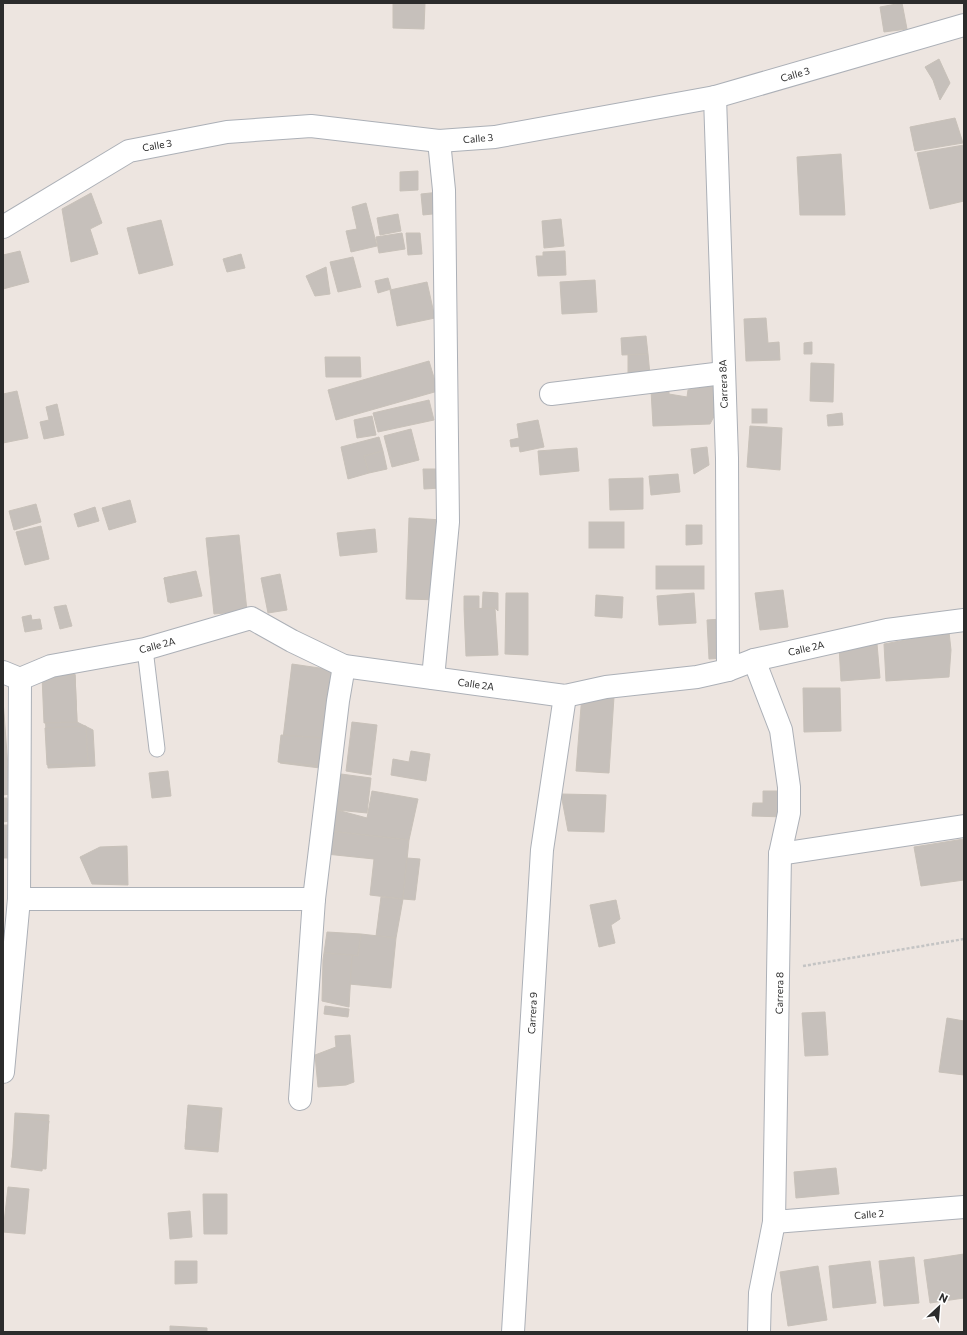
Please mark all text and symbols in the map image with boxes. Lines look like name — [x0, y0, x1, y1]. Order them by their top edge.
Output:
street label: Calle 3 — [779, 64, 811, 84]
street label: Calle 3 — [463, 131, 494, 145]
street label: Calle 3 — [141, 136, 173, 154]
street label: Carrera 8A — [716, 359, 730, 409]
street label: Calle 2A — [138, 634, 176, 656]
street label: Calle 2A — [787, 638, 825, 658]
street label: Calle 2A — [457, 675, 495, 693]
street label: Carrera 8 — [773, 972, 785, 1014]
street label: Carrera 9 — [525, 992, 539, 1034]
street label: Calle 2 — [854, 1207, 885, 1221]
north arrow — [919, 1287, 959, 1327]
text: N — [937, 1290, 950, 1305]

